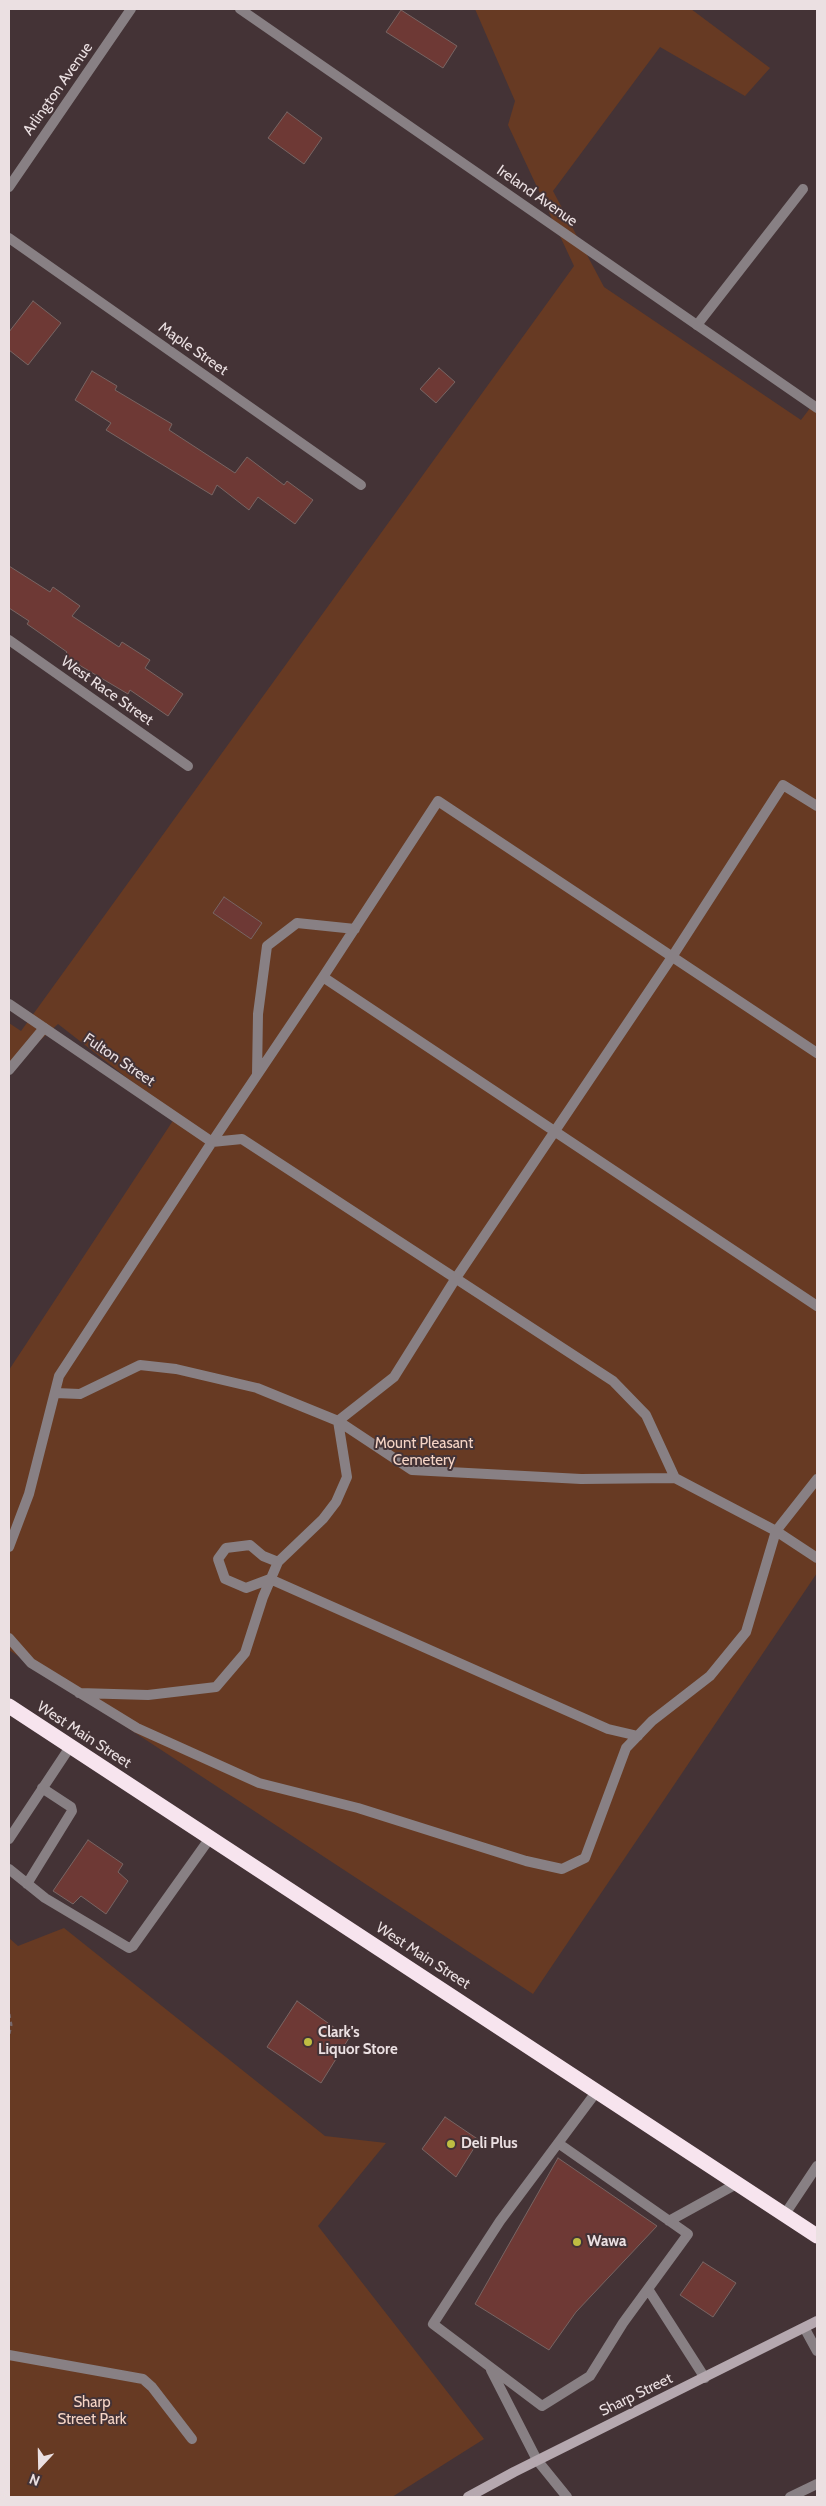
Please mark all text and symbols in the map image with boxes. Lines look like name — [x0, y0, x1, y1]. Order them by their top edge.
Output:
street label: Arlington Avenue — [19, 39, 97, 139]
street label: Ireland Avenue — [493, 162, 581, 230]
street label: Maple Street — [155, 318, 231, 380]
street label: West Race Street — [57, 653, 157, 729]
street label: Fulton Street — [80, 1030, 158, 1090]
park label: Mount Pleasant Cemetery — [375, 1435, 473, 1470]
street label: West Main Street — [34, 1698, 134, 1772]
street label: West Main Street — [373, 1919, 473, 1993]
place label: Clark's Liquor Store — [318, 2024, 398, 2059]
marker: Clark's Liquor Store — [302, 2036, 314, 2048]
place label: Deli Plus — [461, 2135, 518, 2153]
marker: Deli Plus — [445, 2138, 457, 2150]
place label: Wawa — [587, 2233, 626, 2251]
marker: Wawa — [571, 2236, 583, 2248]
street label: Sharp Street — [597, 2370, 675, 2420]
park label: Sharp Street Park — [58, 2394, 126, 2429]
north arrow — [15, 2441, 65, 2491]
text: N — [27, 2470, 42, 2490]

